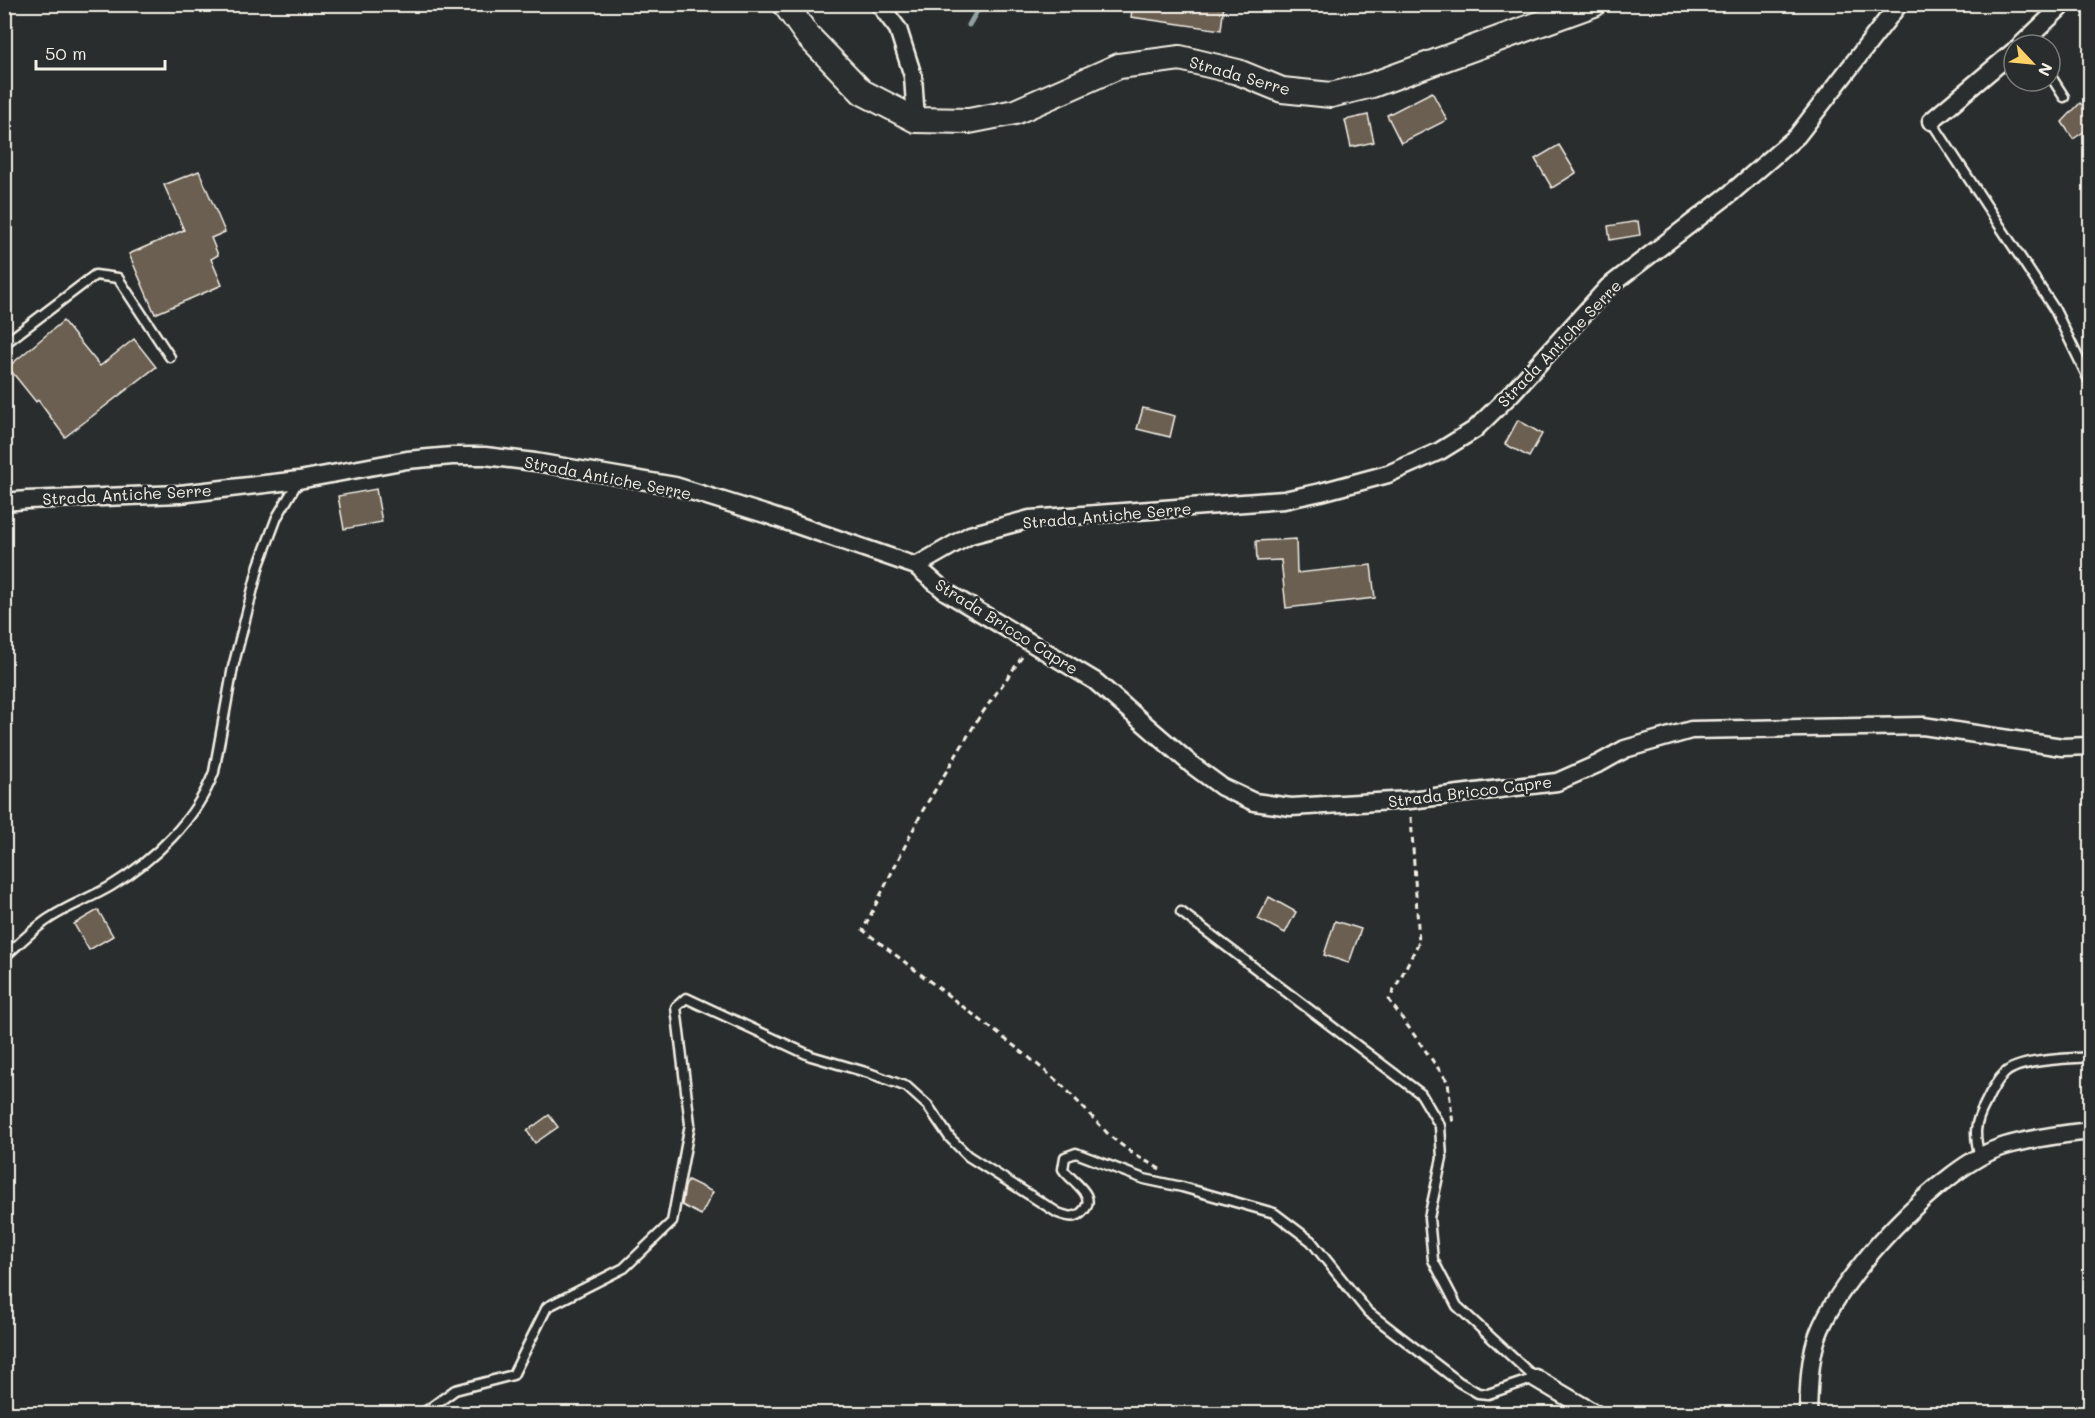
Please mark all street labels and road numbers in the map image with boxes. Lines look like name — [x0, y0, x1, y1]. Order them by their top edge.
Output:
street label: Strada Serre — [1187, 51, 1293, 99]
street label: Strada Antiche Serre — [1493, 275, 1625, 411]
street label: Strada Antiche Serre — [523, 451, 693, 503]
street label: Strada Antiche Serre — [42, 479, 212, 509]
street label: Strada Antiche Serre — [1022, 497, 1192, 533]
street label: Strada Bricco Capre — [932, 573, 1082, 679]
street label: Strada Bricco Capre — [1387, 771, 1553, 811]

